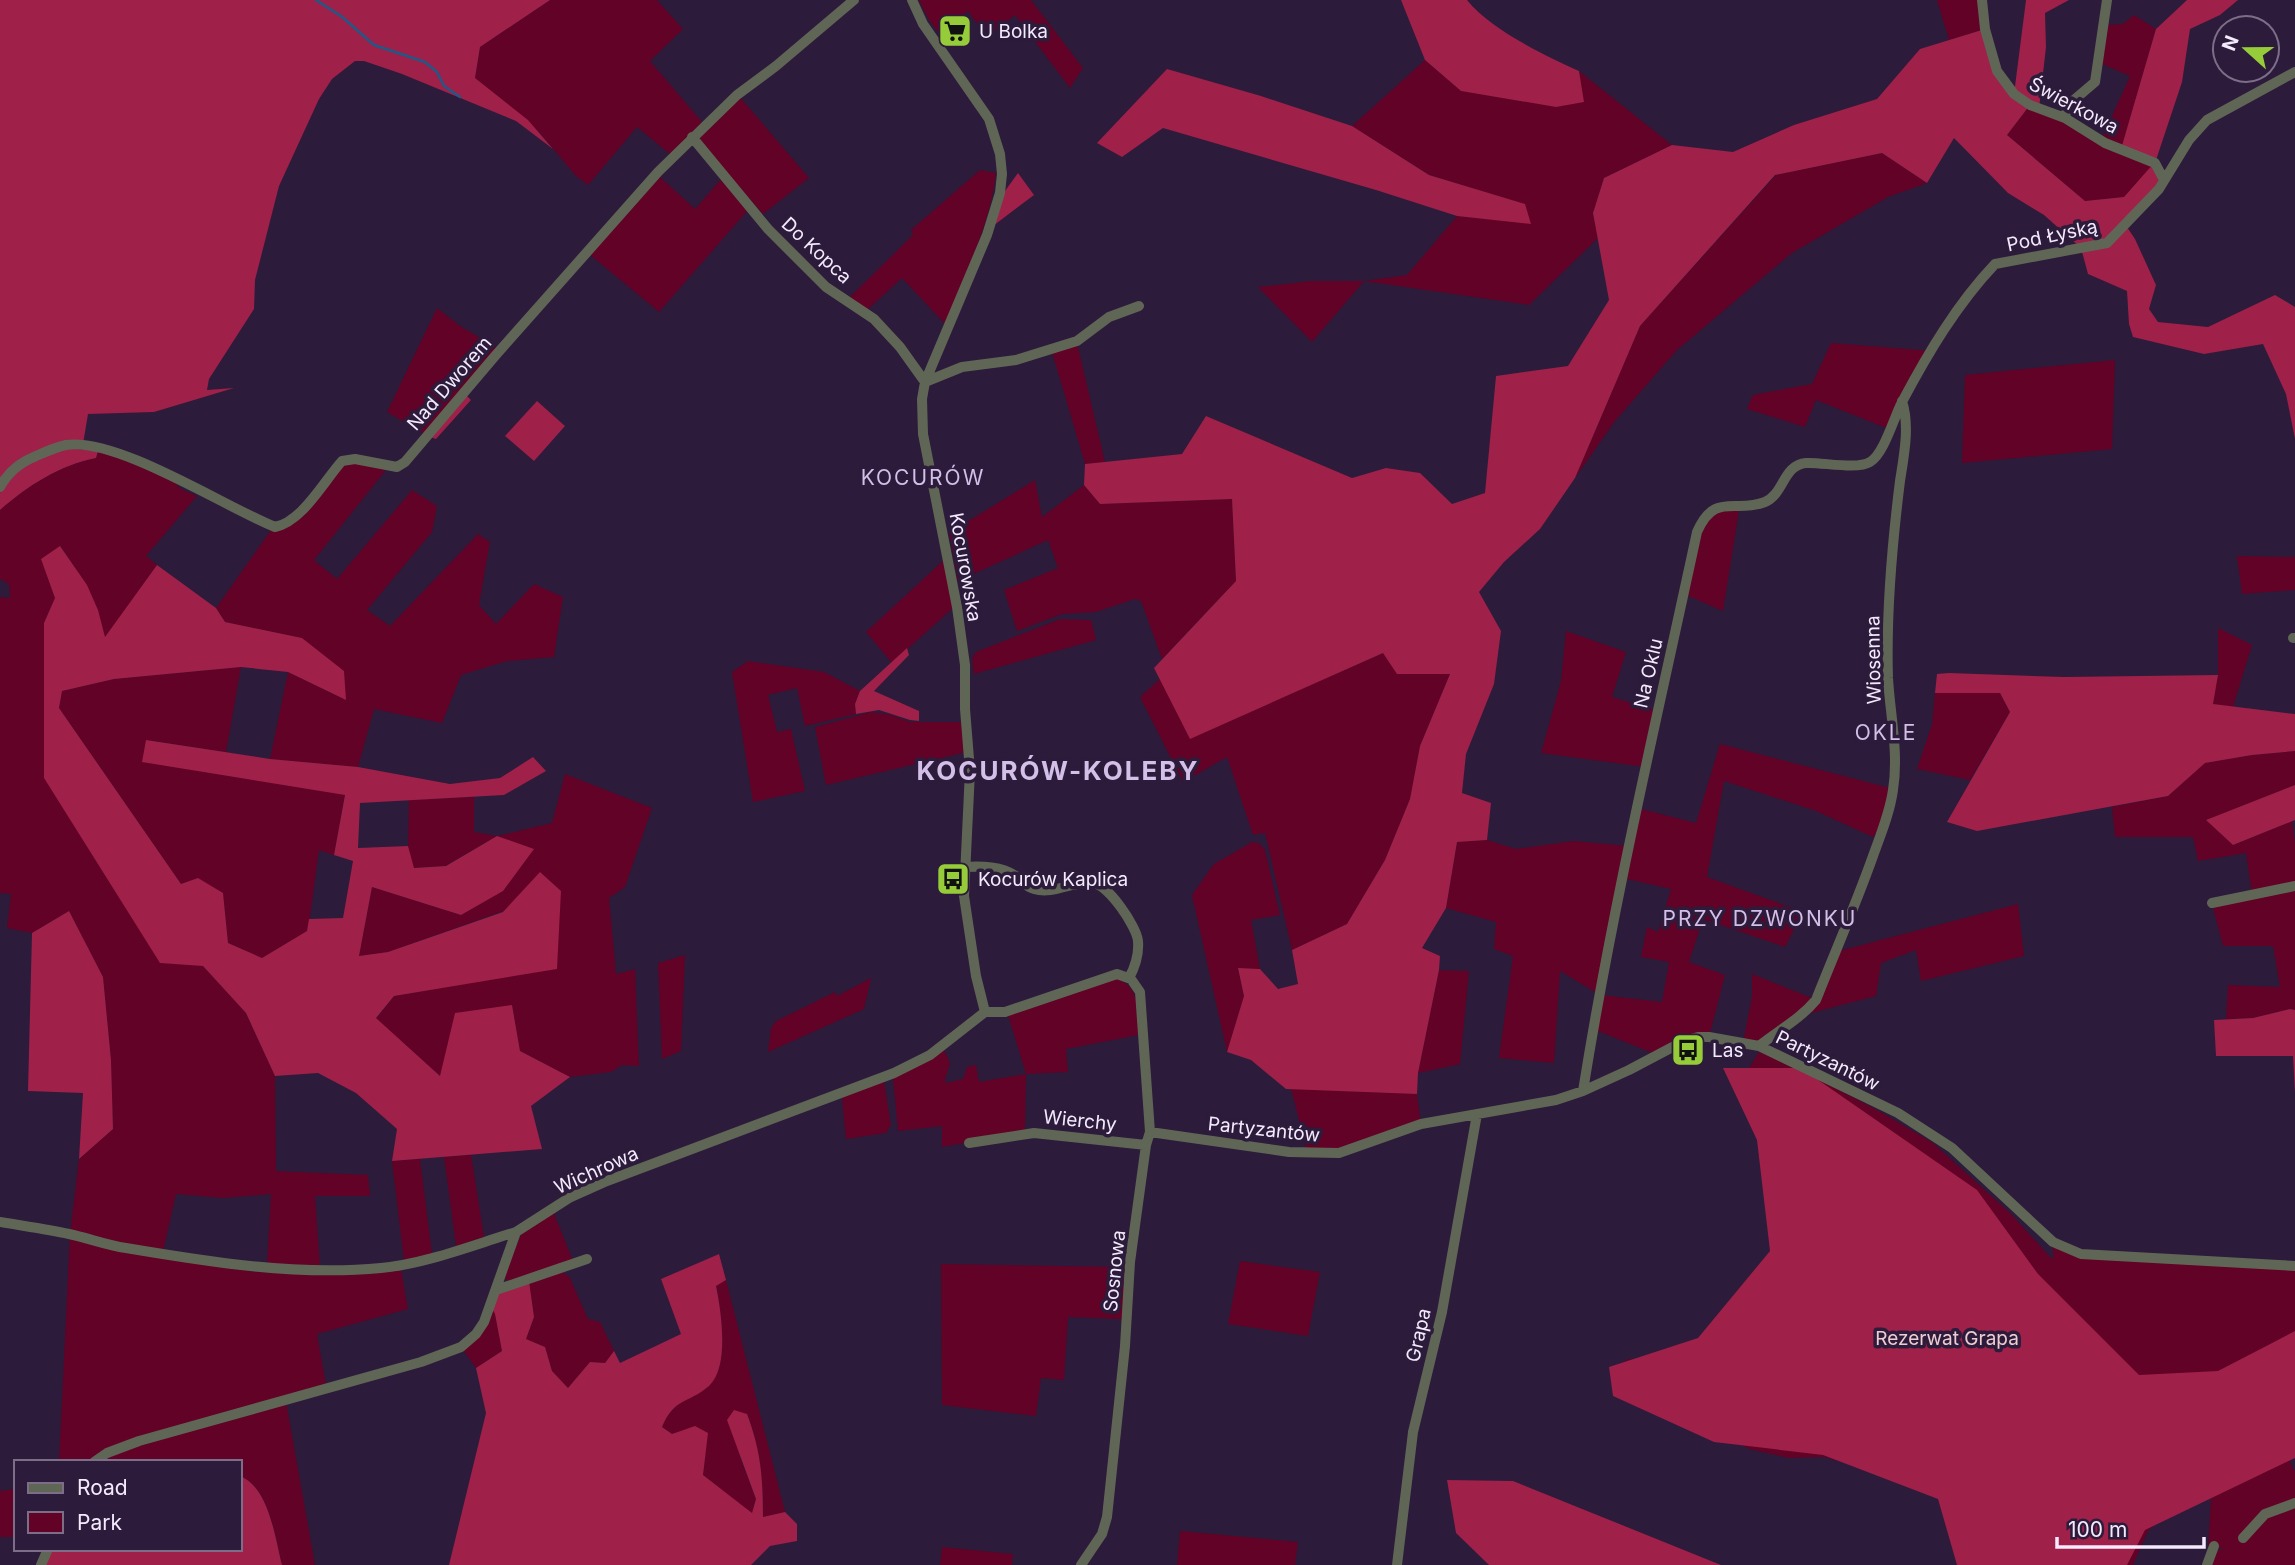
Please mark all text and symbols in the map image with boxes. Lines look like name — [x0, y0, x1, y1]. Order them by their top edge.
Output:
supermarket icon: U Bolka — [936, 12, 974, 50]
north arrow — [2211, 14, 2281, 84]
place label: U Bolka — [979, 20, 1048, 43]
text: N — [2217, 32, 2244, 54]
street label: Świerkowa — [2025, 72, 2122, 139]
street label: Do Kopca — [777, 212, 856, 289]
street label: Pod Łyską — [2005, 215, 2100, 256]
street label: Nad Dworem — [402, 332, 496, 435]
district label: KOCURÓW — [861, 464, 985, 490]
street label: Kocurowska — [945, 511, 986, 623]
street label: Wiosenna — [1861, 615, 1886, 705]
street label: Na Oklu — [1629, 636, 1668, 710]
district label: OKLE — [1855, 720, 1917, 745]
district label: KOCURÓW-KOLEBY — [917, 755, 1199, 786]
bus stop icon: Kocurów Kaplica — [934, 860, 972, 898]
place label: Kocurów Kaplica — [978, 868, 1128, 891]
district label: PRZY DZWONKU — [1663, 906, 1857, 931]
street label: Partyzantów — [1772, 1025, 1883, 1095]
bus stop icon: Las — [1669, 1031, 1707, 1069]
place label: Las — [1712, 1039, 1743, 1062]
street label: Wierchy — [1042, 1105, 1118, 1136]
street label: Partyzantów — [1207, 1112, 1321, 1147]
street label: Wichrowa — [551, 1142, 642, 1199]
street label: Sosnowa — [1099, 1229, 1130, 1313]
street label: Grapa — [1401, 1306, 1436, 1364]
park label: Rezerwat Grapa — [1875, 1327, 2019, 1350]
legend — [14, 1460, 242, 1551]
text: Road — [77, 1475, 128, 1500]
scale bar — [2057, 1506, 2204, 1550]
text: Park — [77, 1510, 122, 1535]
text: 100 m — [2068, 1517, 2127, 1542]

